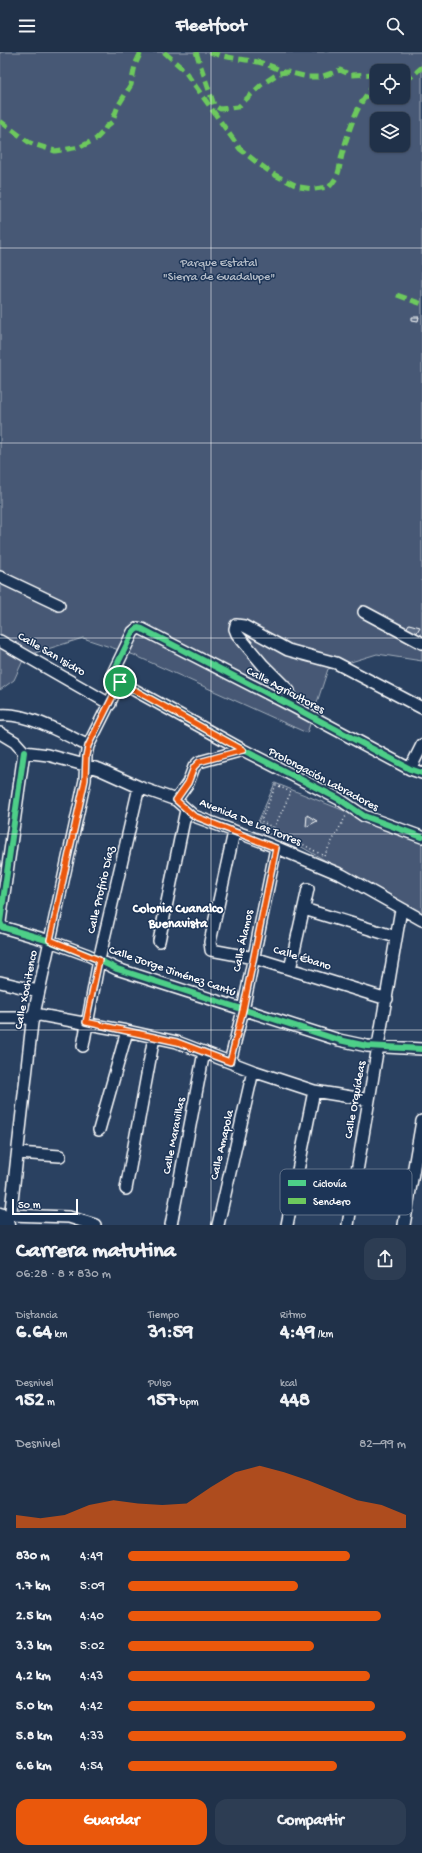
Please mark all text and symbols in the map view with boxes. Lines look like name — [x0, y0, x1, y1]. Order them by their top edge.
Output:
icon: menu — [16, 15, 38, 37]
icon: search — [384, 15, 406, 37]
text: Fleetfoot — [176, 16, 246, 37]
map controls — [370, 64, 410, 152]
button: locate — [370, 64, 410, 104]
button: layers — [370, 112, 410, 152]
park label: Parque Estatal "Sierra de Guadalupe" — [163, 257, 275, 285]
street label: Calle San Isidro — [15, 630, 87, 680]
street label: Calle Agricultores — [243, 664, 327, 718]
pin — [103, 665, 137, 699]
icon: arrive — [109, 671, 131, 693]
street label: Prolongación Labradores — [265, 744, 381, 815]
street label: Avenida De Las Torres — [197, 796, 303, 850]
street label: Calle Profirio Díaz — [85, 844, 119, 935]
district label: Colonia Cuanalco Buenavista — [132, 902, 223, 932]
street label: Calle Álamos — [231, 908, 258, 973]
street label: Calle Jorge Jiménez Cantú — [107, 944, 238, 1000]
street label: Calle Ébano — [271, 944, 333, 974]
street label: Calle Xochitenco — [12, 949, 42, 1031]
street label: Calle Orquídeas — [342, 1059, 370, 1140]
street label: Calle Maravillas — [161, 1096, 189, 1175]
street label: Calle Amapola — [208, 1108, 238, 1181]
legend — [280, 1169, 412, 1215]
text: Ciclovía — [313, 1179, 347, 1191]
scale bar — [12, 1197, 78, 1216]
text: Sendero — [313, 1197, 351, 1209]
text: 50 m — [18, 1200, 40, 1212]
button: share — [364, 1238, 406, 1280]
text: Carrera matutina — [16, 1239, 176, 1265]
text: 06:28 · 8 × 830 m — [16, 1267, 111, 1282]
text: Distancia — [16, 1310, 58, 1322]
text: Tiempo — [148, 1310, 179, 1322]
text: Ritmo — [280, 1310, 306, 1322]
text: 6.64 — [16, 1322, 52, 1345]
text: 31:59 — [148, 1322, 193, 1345]
text: 4:49 — [280, 1322, 315, 1345]
text: km — [52, 1329, 67, 1341]
text: /km — [315, 1329, 333, 1341]
text: Desnivel — [16, 1378, 53, 1390]
text: Pulso — [148, 1378, 171, 1390]
text: kcal — [280, 1378, 297, 1390]
text: 152 — [16, 1390, 44, 1413]
text: 157 — [148, 1390, 177, 1413]
text: 448 — [280, 1390, 310, 1413]
text: m — [44, 1397, 55, 1409]
text: bpm — [177, 1397, 199, 1409]
text: Desnivel — [16, 1437, 60, 1452]
text: 82–99 m — [359, 1437, 406, 1452]
text: 830 m — [16, 1549, 50, 1564]
text: 4:49 — [80, 1549, 103, 1564]
text: 1.7 km — [16, 1579, 50, 1594]
text: 5:09 — [80, 1579, 105, 1594]
text: 2.5 km — [16, 1609, 51, 1624]
text: 4:40 — [80, 1609, 104, 1624]
text: 3.3 km — [16, 1639, 52, 1654]
text: 5:02 — [80, 1639, 105, 1654]
text: 4.2 km — [16, 1669, 51, 1684]
text: 4:43 — [80, 1669, 103, 1684]
text: 5.0 km — [16, 1699, 52, 1714]
text: 4:42 — [80, 1699, 103, 1714]
text: 5.8 km — [16, 1729, 52, 1744]
text: 4:33 — [80, 1729, 104, 1744]
text: 6.6 km — [16, 1759, 51, 1774]
text: 4:54 — [80, 1759, 103, 1774]
button: Guardar — [16, 1799, 207, 1845]
button: Compartir — [215, 1799, 406, 1845]

